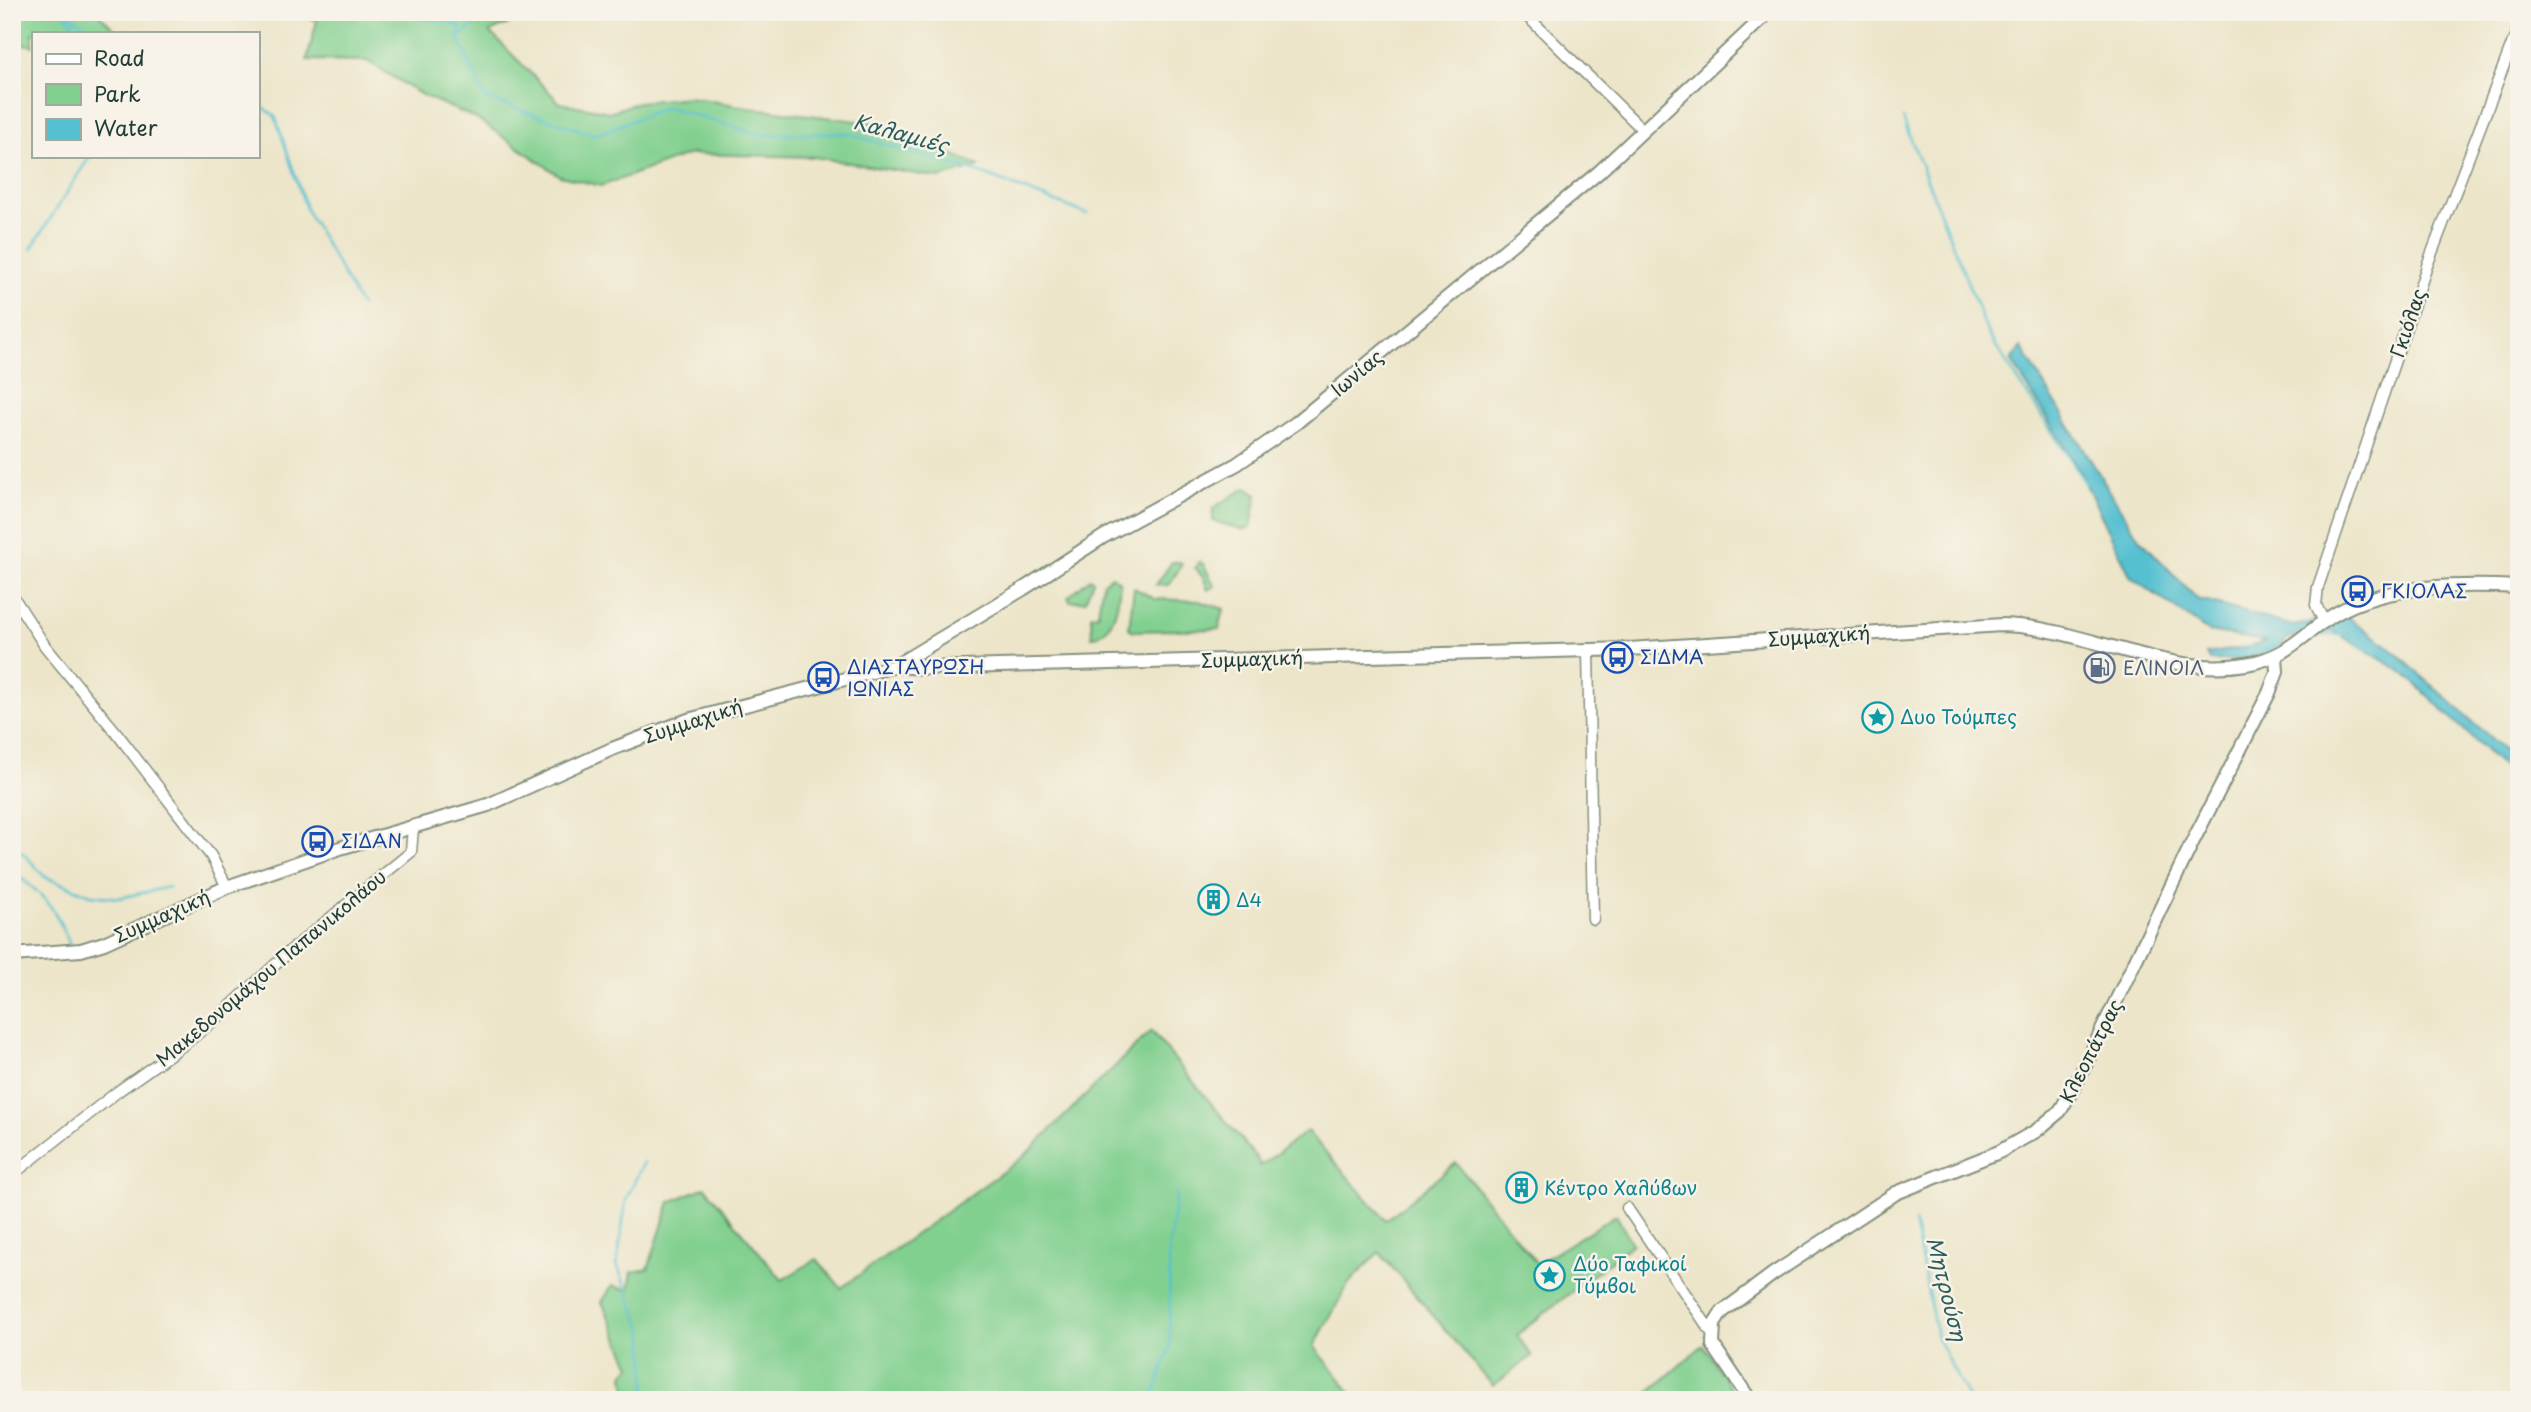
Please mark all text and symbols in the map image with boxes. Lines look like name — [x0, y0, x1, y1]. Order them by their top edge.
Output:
legend — [32, 32, 259, 158]
text: Road — [94, 41, 145, 73]
text: Park — [94, 77, 141, 109]
water label: Καλαμιές — [850, 104, 955, 161]
text: Water — [94, 111, 158, 143]
street label: Γκιόλας — [2382, 284, 2432, 361]
street label: Ιωνίας — [1324, 342, 1389, 402]
bus stop icon: ΓΚΙΟΛΑΣ — [2341, 574, 2375, 608]
place label: ΓΚΙΟΛΑΣ — [2381, 576, 2467, 604]
street label: Συμμαχική — [1767, 617, 1871, 653]
bus stop icon: ΣΙΔΜΑ — [1600, 640, 1634, 674]
street label: Συμμαχική — [1200, 642, 1303, 674]
place label: ΣΙΔΜΑ — [1640, 642, 1703, 670]
fuel station icon: ΕΛΙΝΟΙΛ — [2083, 651, 2117, 685]
place label: ΔΙΑΣΤΑΥΡΩΣΗ ΙΩΝΙΑΣ — [847, 652, 984, 702]
place label: ΕΛΙΝΟΙΛ — [2123, 653, 2204, 681]
bus stop icon: ΔΙΑΣΤΑΥΡΩΣΗ ΙΩΝΙΑΣ — [807, 661, 841, 695]
street label: Συμμαχική — [640, 691, 746, 749]
place icon: Δυο Τούμπες — [1860, 700, 1894, 734]
place label: Δυο Τούμπες — [1900, 702, 2017, 730]
bus stop icon: ΣΙΔΑΝ — [301, 824, 335, 858]
place label: ΣΙΔΑΝ — [341, 826, 402, 854]
street label: Μακεδονομάχου Παπανικολάου — [149, 862, 392, 1072]
street label: Συμμαχική — [109, 882, 214, 949]
building icon: Δ4 — [1196, 883, 1230, 917]
place label: Δ4 — [1236, 885, 1262, 913]
street label: Κλεοπάτρας — [2052, 994, 2128, 1107]
building icon: Κέντρο Χαλύβων — [1504, 1171, 1538, 1205]
place label: Κέντρο Χαλύβων — [1544, 1173, 1697, 1201]
water label: Μητρούση — [1920, 1233, 1977, 1346]
place label: Δύο Ταφικοί Τύμβοι — [1573, 1249, 1687, 1299]
place icon: Δύο Ταφικοί Τύμβοι — [1533, 1258, 1567, 1292]

